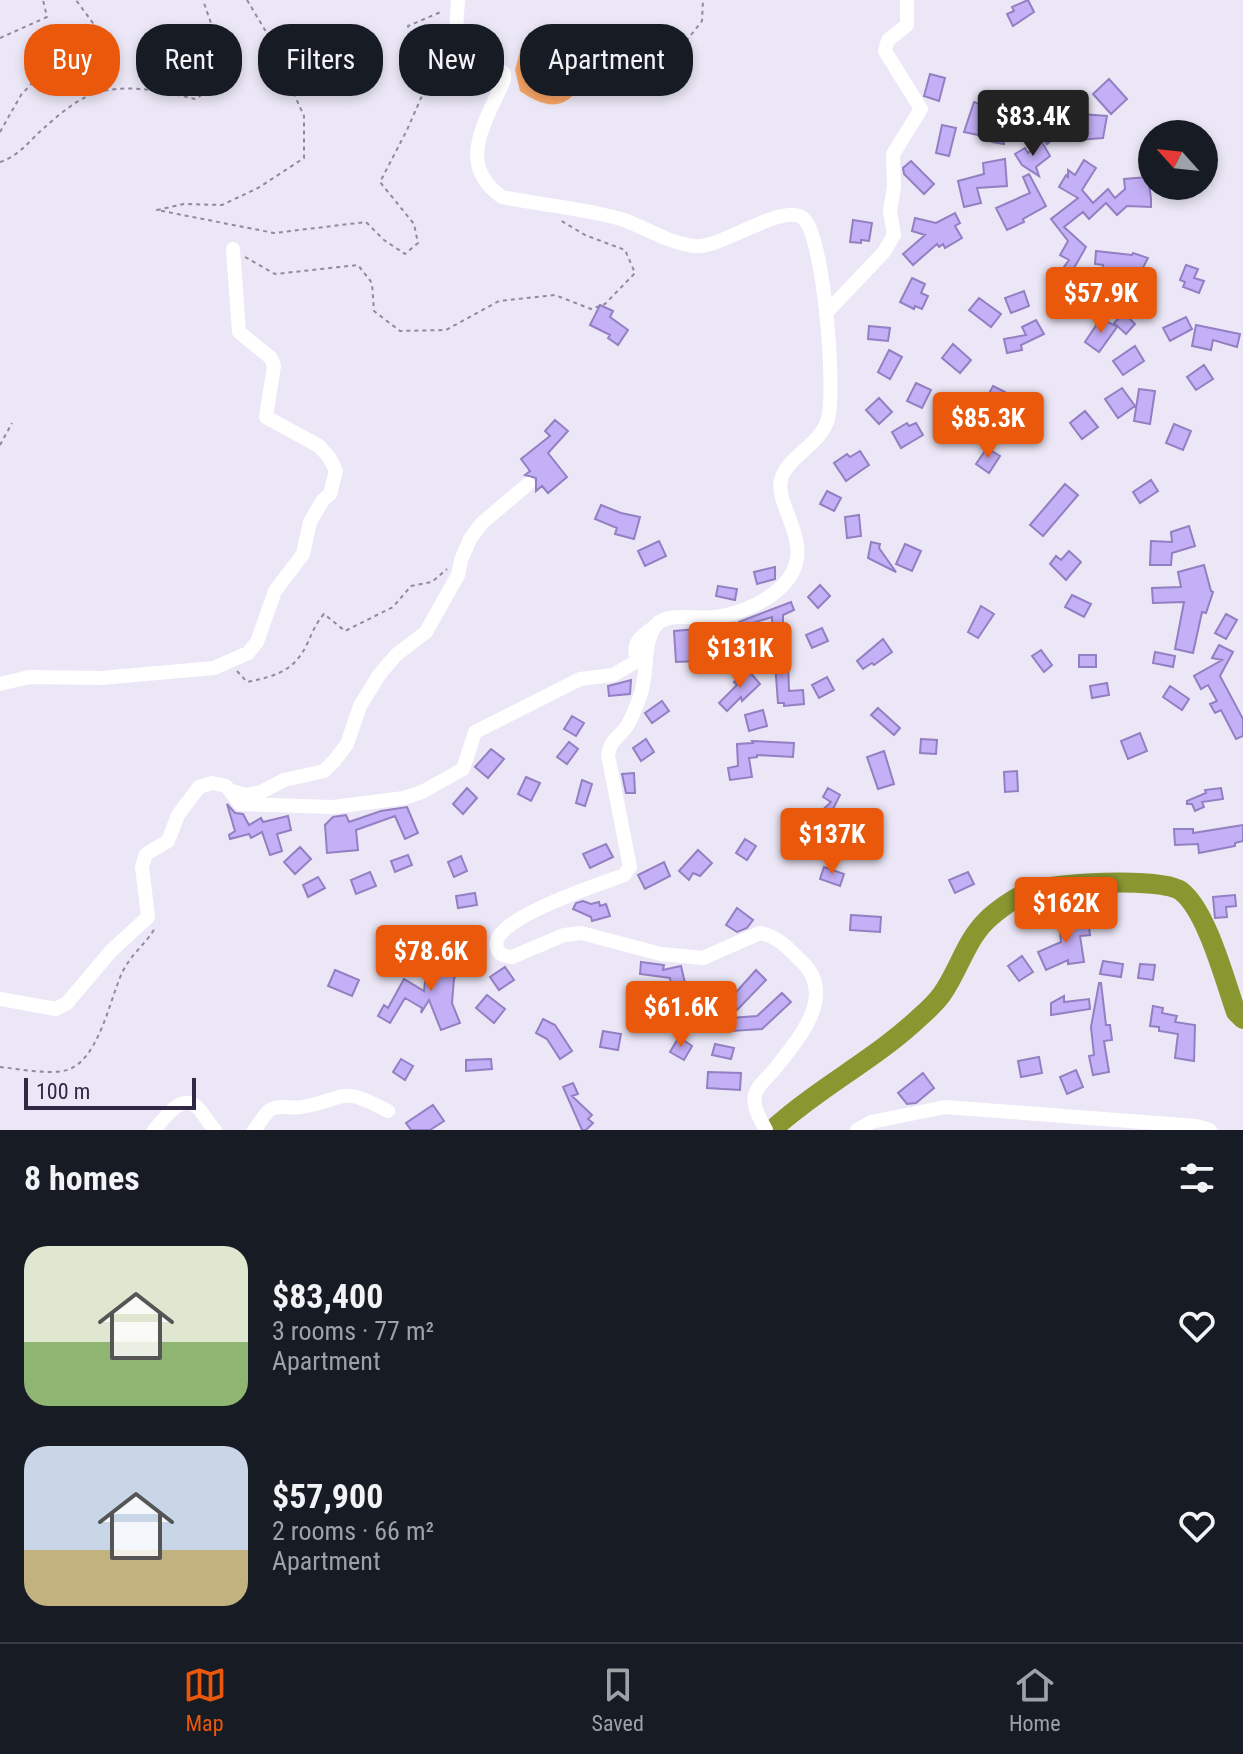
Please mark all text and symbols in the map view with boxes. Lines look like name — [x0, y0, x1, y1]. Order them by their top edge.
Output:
chip: Buy — [24, 24, 120, 96]
chip: Rent — [136, 24, 242, 96]
chip: Filters — [258, 24, 383, 96]
chip: New — [399, 24, 504, 96]
chip: Apartment — [520, 24, 693, 96]
pin: $83.4K — [968, 90, 1098, 158]
text: $83.4K — [996, 101, 1070, 131]
north arrow — [1138, 120, 1218, 200]
map controls — [1138, 120, 1218, 200]
pin: $57.9K — [1036, 267, 1166, 335]
text: $57.9K — [1064, 278, 1138, 308]
pin: $85.3K — [923, 392, 1053, 460]
text: $85.3K — [951, 403, 1025, 433]
pin: $131K — [684, 622, 796, 690]
text: $131K — [707, 633, 773, 663]
pin: $137K — [776, 808, 888, 876]
text: $137K — [799, 819, 865, 849]
pin: $162K — [1010, 877, 1122, 945]
text: $162K — [1033, 888, 1099, 918]
pin: $78.6K — [366, 925, 496, 993]
text: $78.6K — [394, 936, 468, 966]
pin: $61.6K — [616, 981, 746, 1049]
text: $61.6K — [644, 992, 718, 1022]
scale bar — [24, 1074, 196, 1110]
text: 100 m — [36, 1079, 90, 1104]
icon: filters — [1175, 1156, 1219, 1200]
text: 8 homes — [24, 1158, 140, 1198]
text: $83,400 — [272, 1276, 383, 1316]
icon: home — [88, 1278, 184, 1374]
icon: heart — [1175, 1304, 1219, 1348]
text: 3 rooms · 77 m² — [272, 1316, 434, 1346]
text: Apartment — [272, 1346, 381, 1376]
text: $57,900 — [272, 1476, 383, 1516]
icon: home — [88, 1478, 184, 1574]
icon: heart — [1175, 1504, 1219, 1548]
text: 2 rooms · 66 m² — [272, 1516, 434, 1546]
text: Apartment — [272, 1546, 381, 1576]
tab: Map — [183, 1663, 227, 1736]
tab: Saved — [592, 1663, 644, 1736]
tab: Home — [1009, 1663, 1060, 1736]

